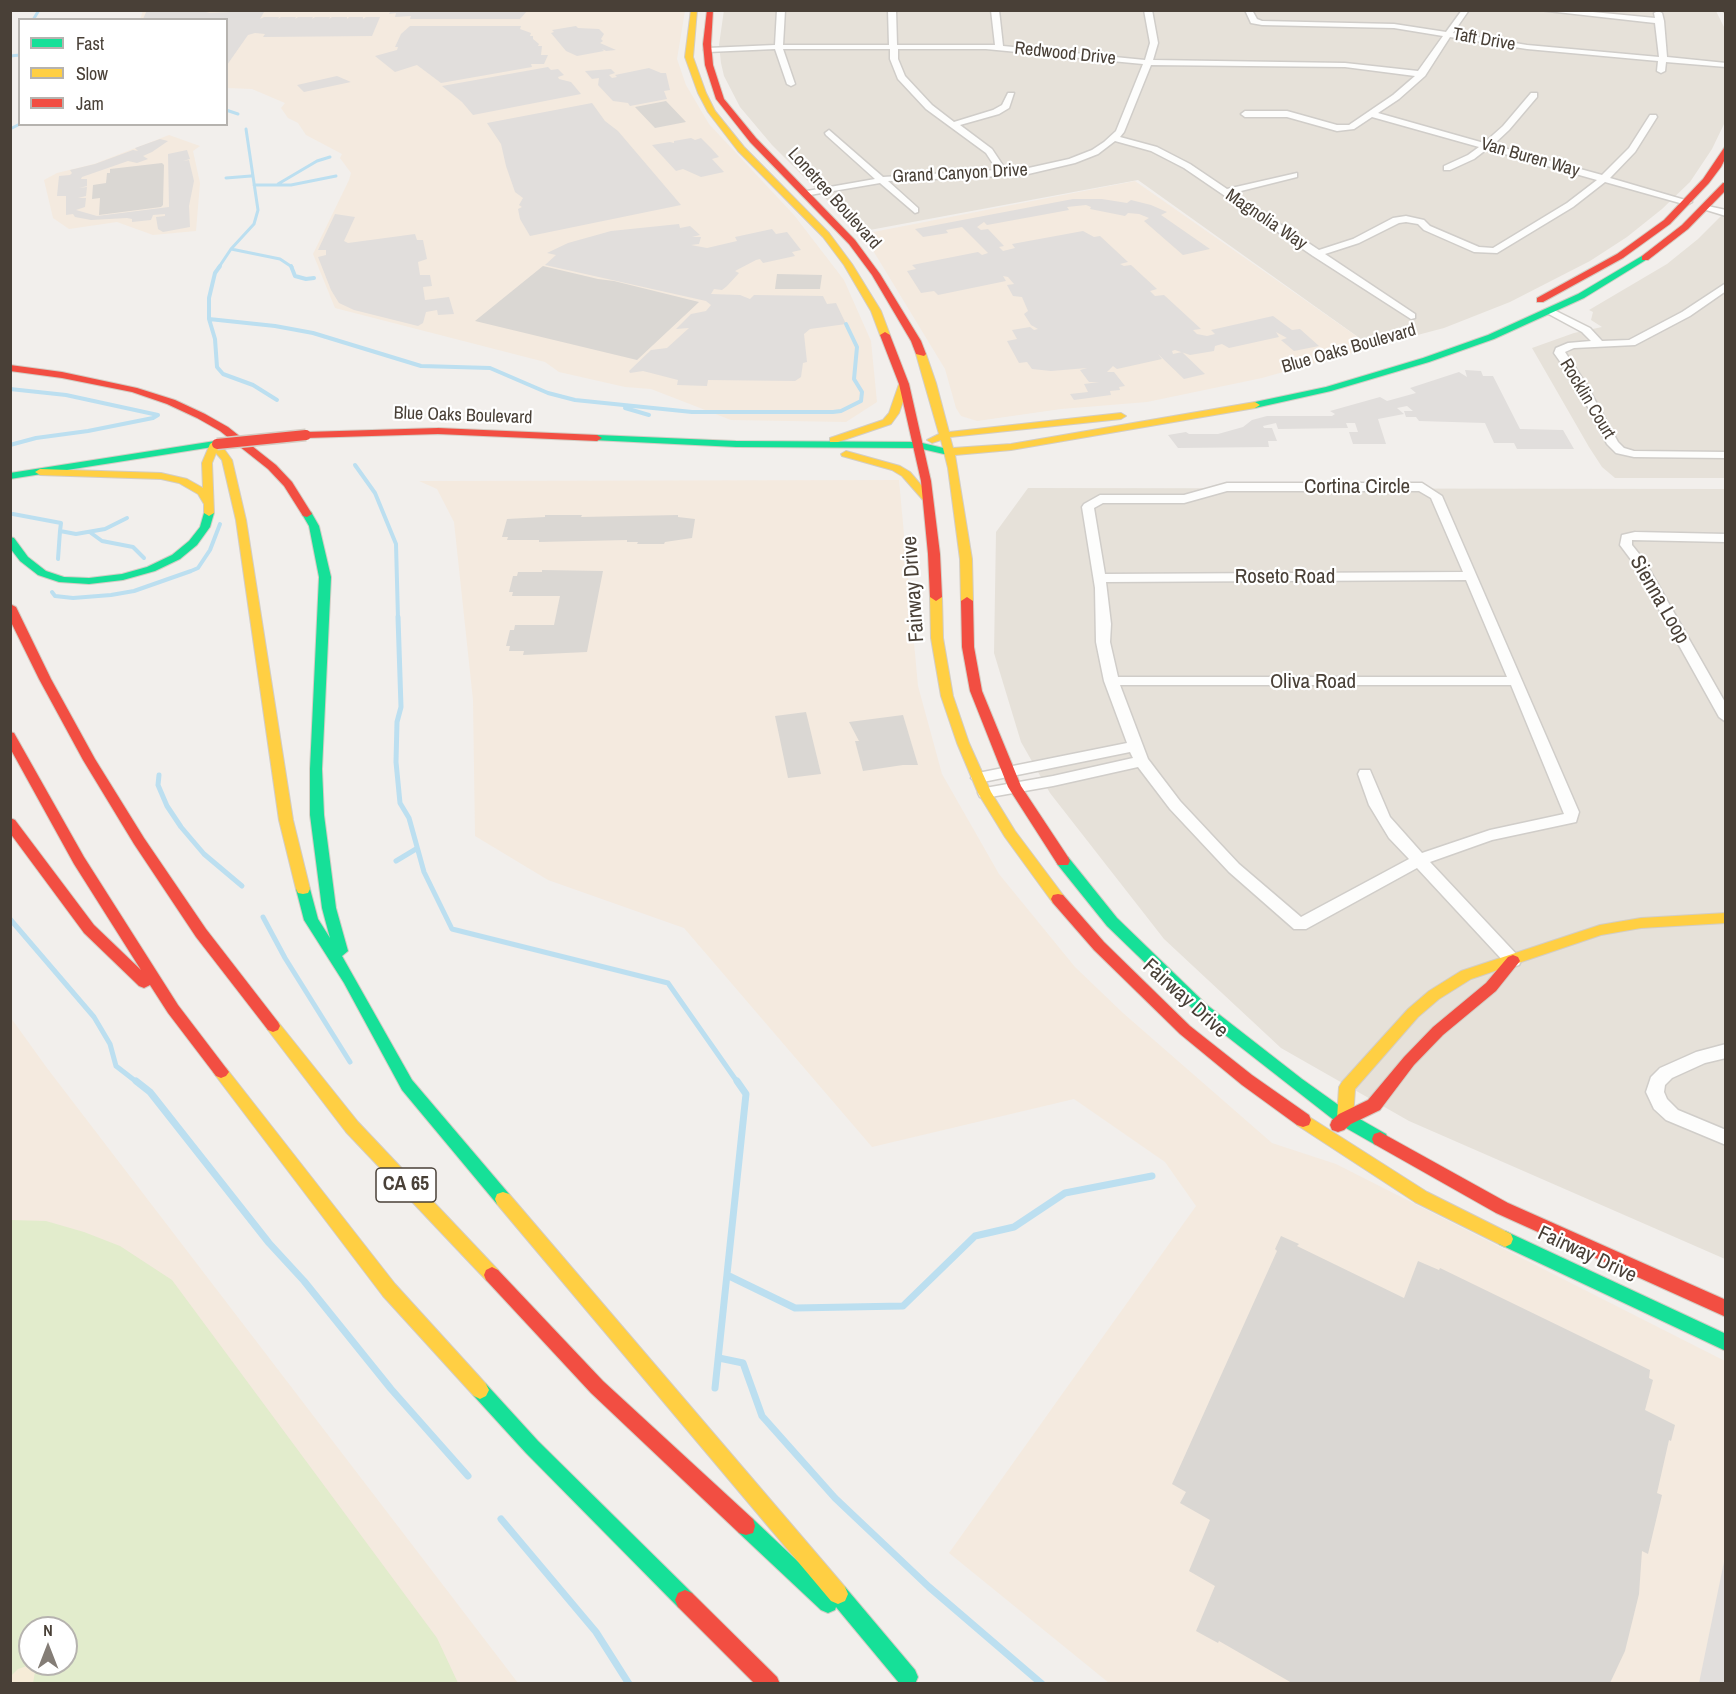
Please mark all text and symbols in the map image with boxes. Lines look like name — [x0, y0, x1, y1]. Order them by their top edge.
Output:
legend — [18, 18, 228, 126]
street label: Taft Drive — [1451, 24, 1517, 56]
text: Fast — [76, 31, 104, 56]
street label: Redwood Drive — [1013, 38, 1117, 70]
text: Slow — [76, 61, 108, 86]
text: Jam — [76, 91, 104, 116]
street label: Van Buren Way — [1478, 134, 1582, 182]
street label: Lonetree Boulevard — [783, 144, 885, 254]
street label: Grand Canyon Drive — [892, 160, 1028, 188]
street label: Magnolia Way — [1221, 185, 1311, 255]
street label: Blue Oaks Boulevard — [1279, 320, 1419, 378]
street label: Rocklin Court — [1555, 355, 1619, 443]
street label: Blue Oaks Boulevard — [393, 403, 533, 429]
street label: Cortina Circle — [1304, 474, 1410, 500]
street label: Fairway Drive — [898, 535, 930, 643]
street label: Sienna Loop — [1624, 551, 1694, 649]
street label: Roseto Road — [1235, 564, 1335, 590]
street label: Oliva Road — [1270, 669, 1356, 695]
street label: Fairway Drive — [1137, 954, 1233, 1044]
road number: CA 65 — [376, 1168, 436, 1202]
street label: Fairway Drive — [1533, 1221, 1641, 1289]
north arrow — [18, 1616, 78, 1676]
text: N — [43, 1619, 53, 1641]

